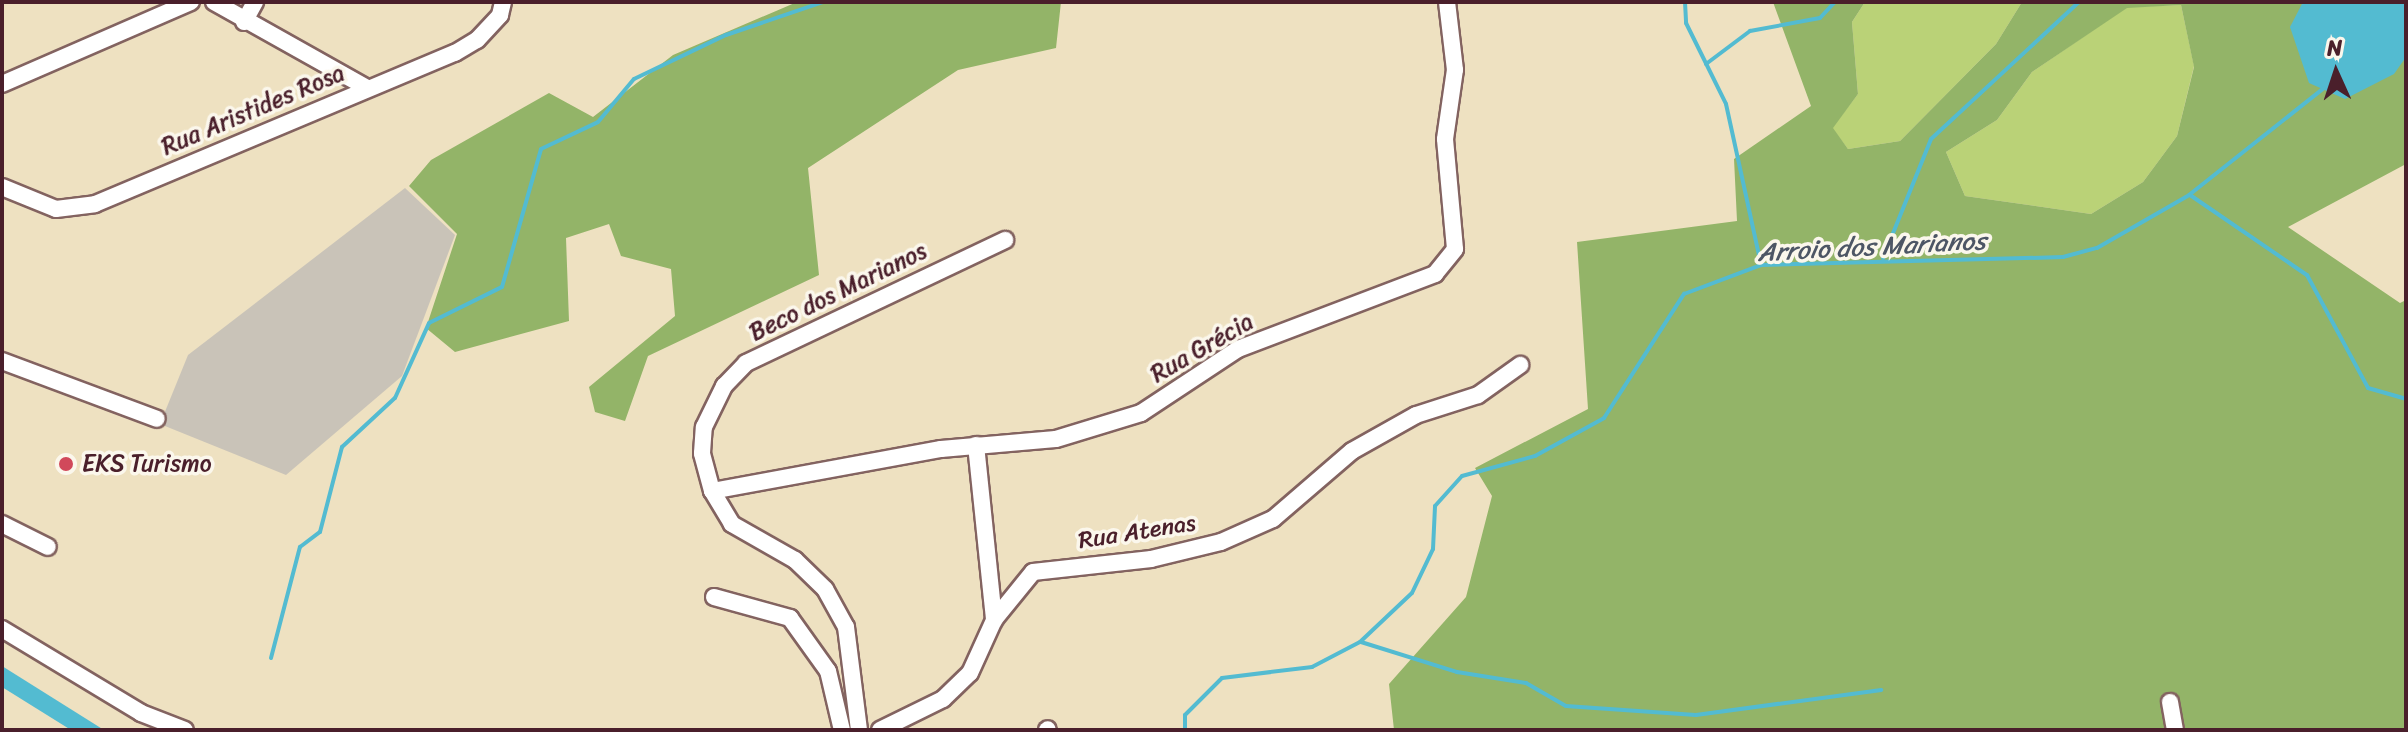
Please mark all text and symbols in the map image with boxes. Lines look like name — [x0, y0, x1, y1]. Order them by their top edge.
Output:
text: N — [2326, 28, 2343, 67]
north arrow — [2296, 32, 2376, 112]
street label: Rua Aristides Rosa — [157, 58, 349, 162]
water label: Arroio dos Marianos — [1758, 225, 1986, 269]
street label: Beco dos Marianos — [744, 236, 932, 348]
street label: Rua Grécia — [1146, 307, 1258, 389]
place label: EKS Turismo — [82, 450, 213, 478]
marker: EKS Turismo — [57, 455, 75, 473]
street label: Rua Atenas — [1076, 508, 1198, 556]

